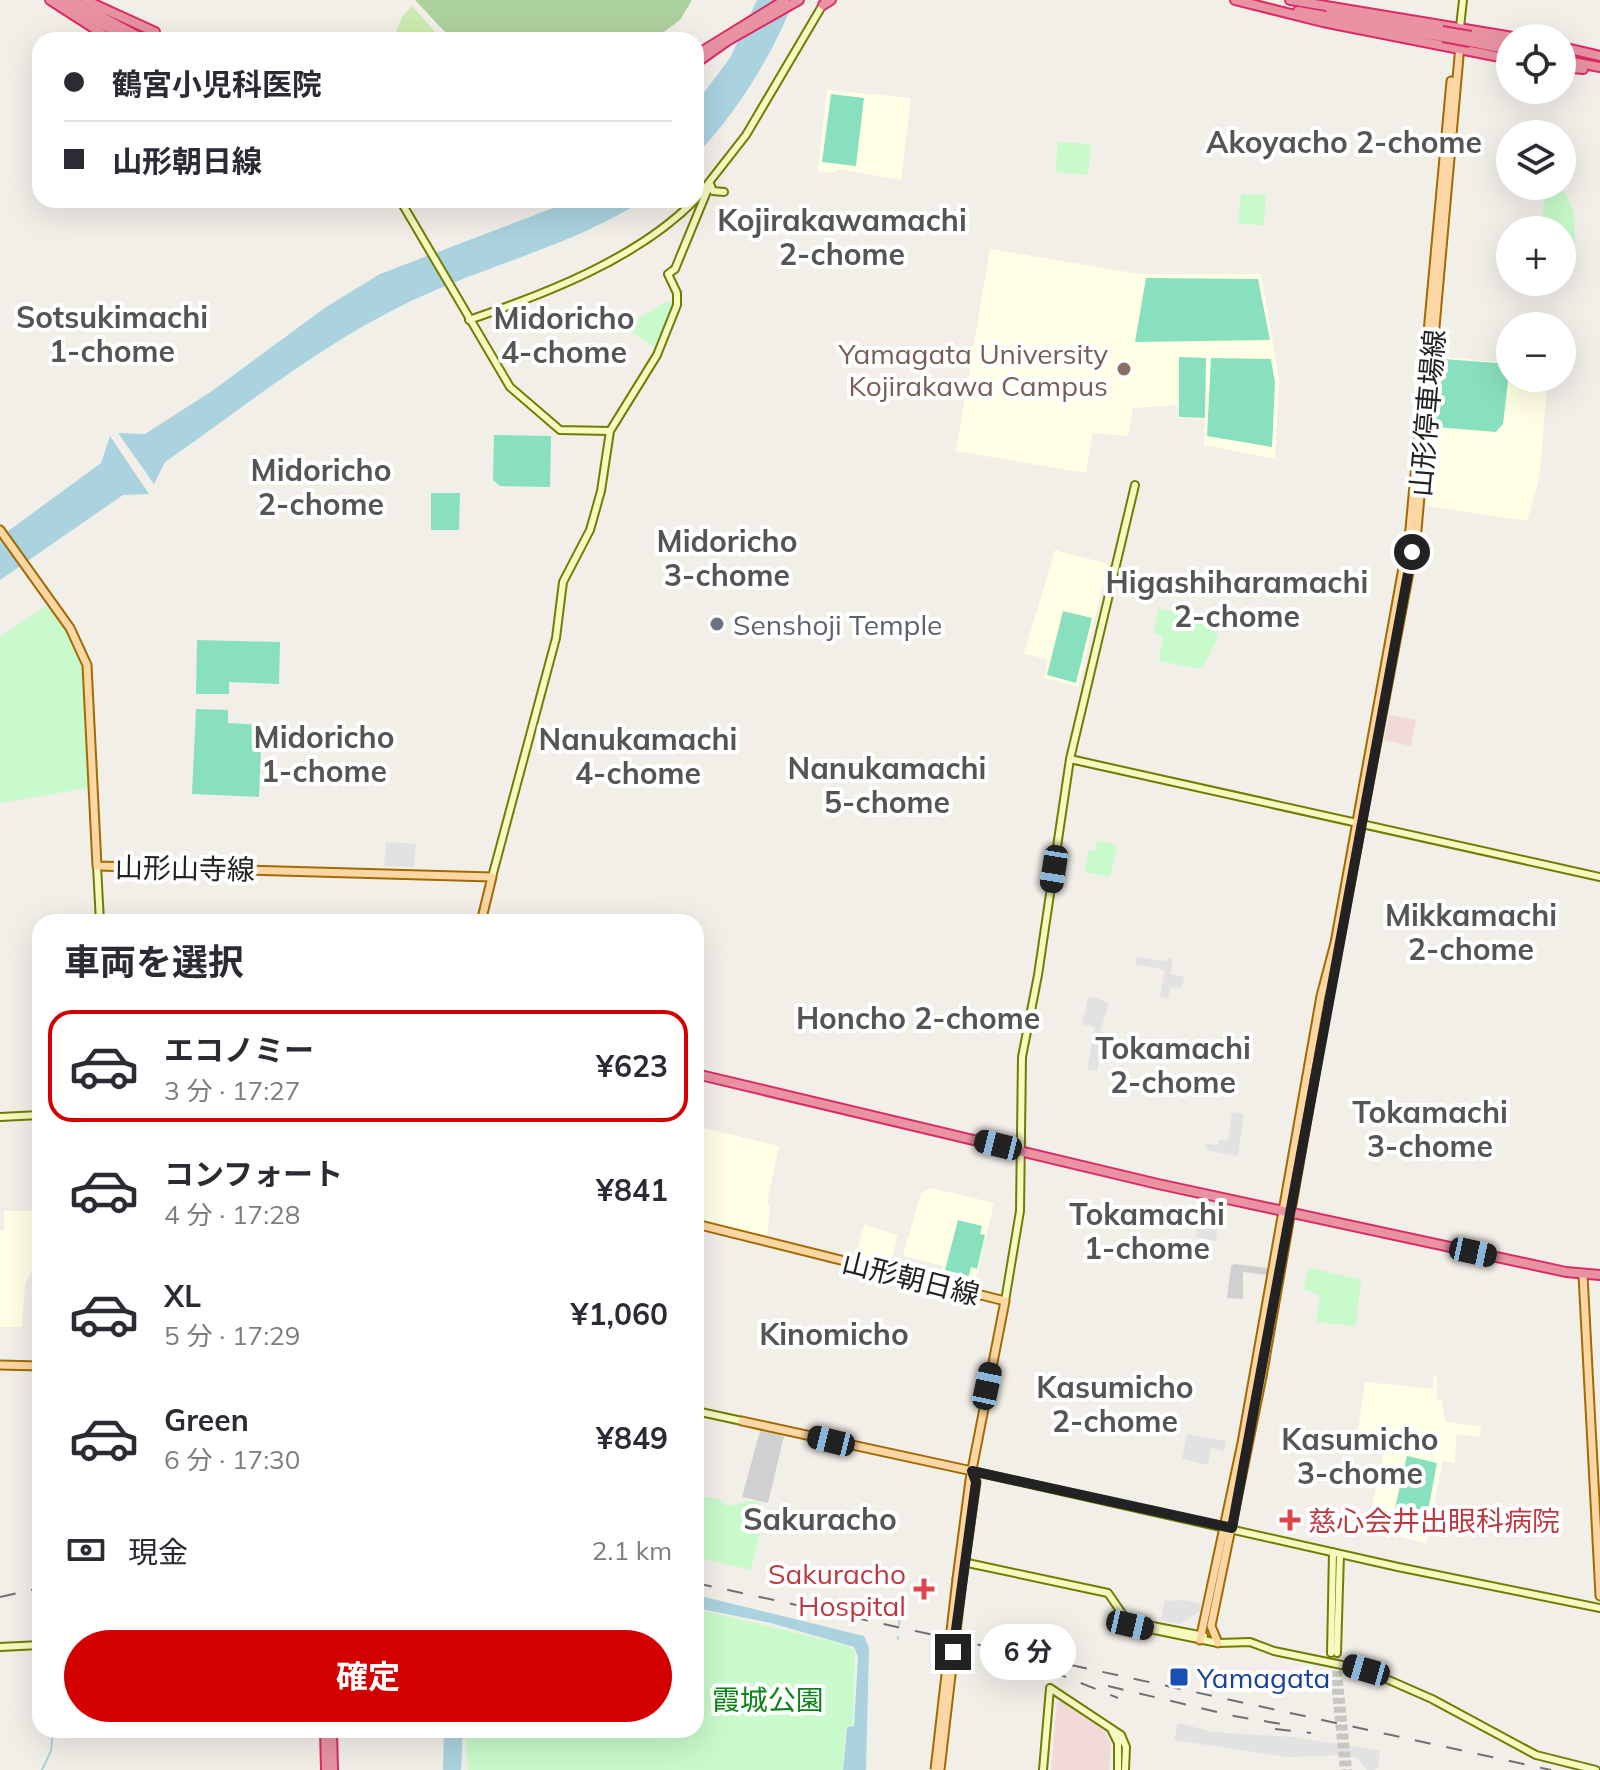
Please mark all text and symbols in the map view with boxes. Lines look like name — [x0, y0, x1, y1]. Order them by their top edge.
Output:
map controls — [1496, 24, 1576, 392]
button: locate — [1496, 24, 1576, 104]
text: 鶴宮小児科医院 — [112, 65, 322, 103]
button: layers — [1496, 120, 1576, 200]
district label: Akoyacho 2-chome — [1206, 123, 1482, 161]
text: 山形朝日線 — [112, 142, 262, 180]
district label: Kojirakawamachi 2-chome — [717, 201, 967, 273]
button: + — [1496, 216, 1576, 296]
district label: Sotsukimachi 1-chome — [16, 298, 208, 370]
district label: Midoricho 4-chome — [494, 299, 634, 371]
button: − — [1496, 312, 1576, 392]
street label: 山形停車場線 — [1402, 328, 1452, 498]
place label: Yamagata University Kojirakawa Campus — [838, 336, 1108, 403]
marker: Yamagata University Kojirakawa Campus — [1115, 360, 1133, 378]
district label: Midoricho 2-chome — [251, 451, 391, 523]
district label: Midoricho 3-chome — [657, 522, 797, 594]
route start — [1394, 534, 1430, 570]
district label: Higashiharamachi 2-chome — [1106, 563, 1368, 635]
place label: Senshoji Temple — [733, 607, 942, 642]
marker: Senshoji Temple — [708, 615, 726, 633]
district label: Midoricho 1-chome — [254, 718, 394, 790]
district label: Nanukamachi 4-chome — [539, 720, 737, 792]
district label: Nanukamachi 5-chome — [788, 749, 986, 821]
car — [1038, 843, 1070, 895]
street label: 山形山寺線 — [115, 849, 255, 887]
district label: Mikkamachi 2-chome — [1385, 896, 1557, 968]
text: 車両を選択 — [64, 939, 244, 984]
district label: Honcho 2-chome — [796, 999, 1040, 1037]
district label: Tokamachi 2-chome — [1095, 1029, 1251, 1101]
icon: car — [68, 1030, 140, 1102]
text: エコノミー — [164, 1031, 314, 1069]
text: ¥623 — [596, 1047, 668, 1085]
text: 3 分 · 17:27 — [164, 1074, 300, 1107]
district label: Tokamachi 3-chome — [1352, 1093, 1508, 1165]
car — [972, 1128, 1024, 1162]
icon: car — [68, 1154, 140, 1226]
text: コンフォート — [164, 1155, 343, 1193]
text: ¥841 — [596, 1171, 668, 1209]
district label: Tokamachi 1-chome — [1069, 1195, 1225, 1267]
text: 4 分 · 17:28 — [164, 1198, 300, 1231]
car — [1447, 1235, 1499, 1269]
street label: 山形朝日線 — [839, 1244, 983, 1312]
text: XL — [164, 1277, 201, 1315]
icon: car — [68, 1278, 140, 1350]
text: ¥1,060 — [571, 1295, 668, 1333]
district label: Kinomicho — [759, 1315, 909, 1353]
text: 5 分 · 17:29 — [164, 1319, 300, 1352]
car — [970, 1360, 1004, 1412]
district label: Kasumicho 2-chome — [1036, 1368, 1194, 1440]
text: Green — [164, 1401, 249, 1439]
icon: car — [68, 1402, 140, 1474]
text: ¥849 — [596, 1419, 668, 1457]
district label: Kasumicho 3-chome — [1281, 1420, 1439, 1492]
car — [805, 1424, 857, 1458]
text: 6 分 · 17:30 — [164, 1443, 300, 1476]
district label: Sakuracho — [743, 1500, 897, 1538]
place label: 慈心会井出眼科病院 — [1308, 1503, 1560, 1538]
marker: 慈心会井出眼科病院 — [1279, 1509, 1301, 1531]
icon: cash — [64, 1528, 108, 1572]
text: 現金 — [128, 1533, 188, 1571]
text: 2.1 km — [592, 1534, 672, 1567]
place label: Sakuracho Hospital — [768, 1556, 906, 1623]
marker: Sakuracho Hospital — [913, 1578, 935, 1600]
car — [1104, 1608, 1156, 1642]
callout: 6 分 — [981, 1624, 1077, 1680]
button: 確定 — [64, 1630, 672, 1722]
route end — [935, 1634, 971, 1670]
text: 6 分 — [1004, 1635, 1052, 1668]
car — [1340, 1652, 1392, 1688]
place label: Yamagata — [1196, 1660, 1330, 1695]
marker: Yamagata — [1168, 1666, 1190, 1688]
park label: 霞城公園 — [712, 1682, 824, 1717]

